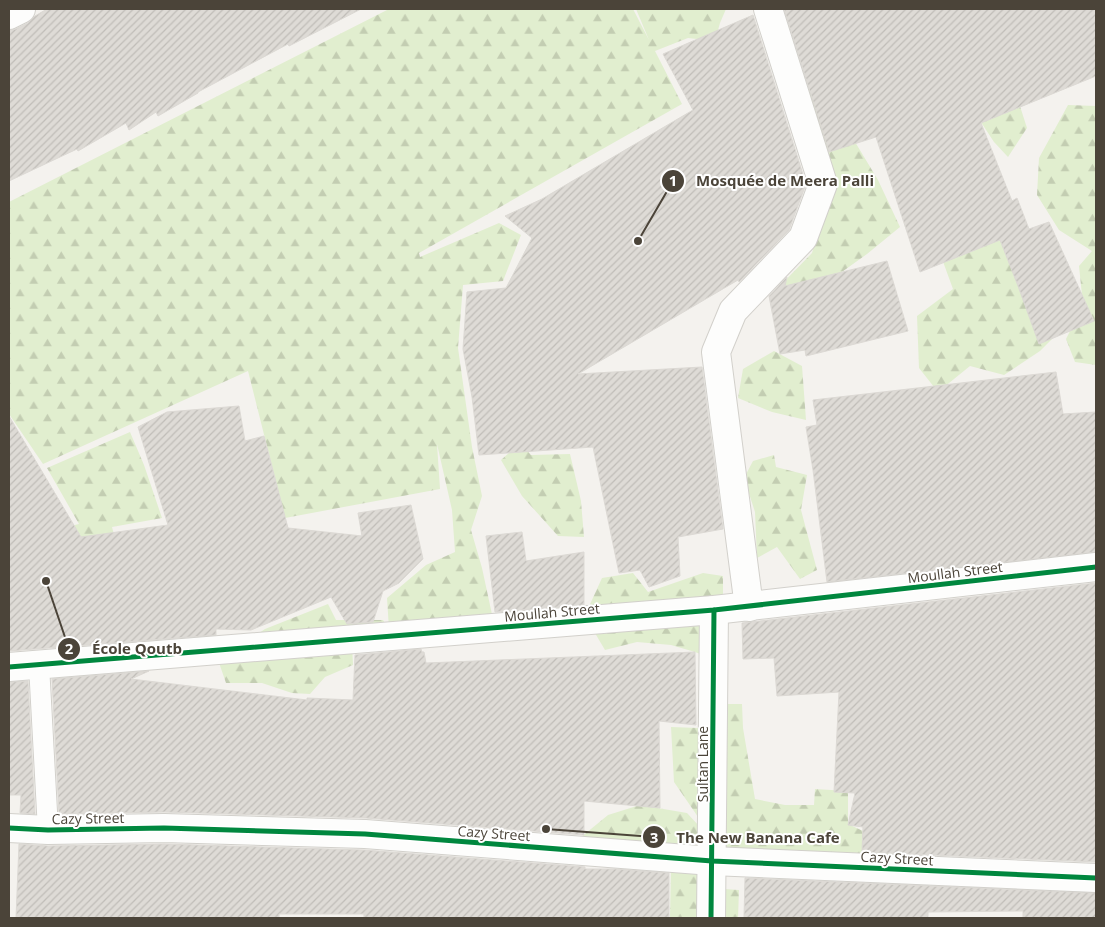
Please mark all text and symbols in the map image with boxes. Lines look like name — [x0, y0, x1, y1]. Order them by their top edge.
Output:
callout: Mosquée de Meera Palli — [661, 166, 884, 196]
text: 1 — [669, 170, 677, 190]
text: Mosquée de Meera Palli — [696, 170, 874, 190]
street label: Moullah Street — [906, 557, 1004, 587]
street label: Moullah Street — [503, 598, 601, 626]
callout: École Qoutb — [57, 634, 192, 664]
text: 2 — [65, 638, 74, 658]
text: École Qoutb — [92, 638, 182, 658]
street label: Sultan Lane — [693, 726, 712, 802]
street label: Cazy Street — [51, 808, 125, 828]
street label: Cazy Street — [457, 821, 531, 845]
callout: The New Banana Cafe — [641, 822, 850, 852]
text: 3 — [650, 827, 658, 847]
text: The New Banana Cafe — [676, 827, 840, 847]
street label: Cazy Street — [860, 847, 934, 869]

